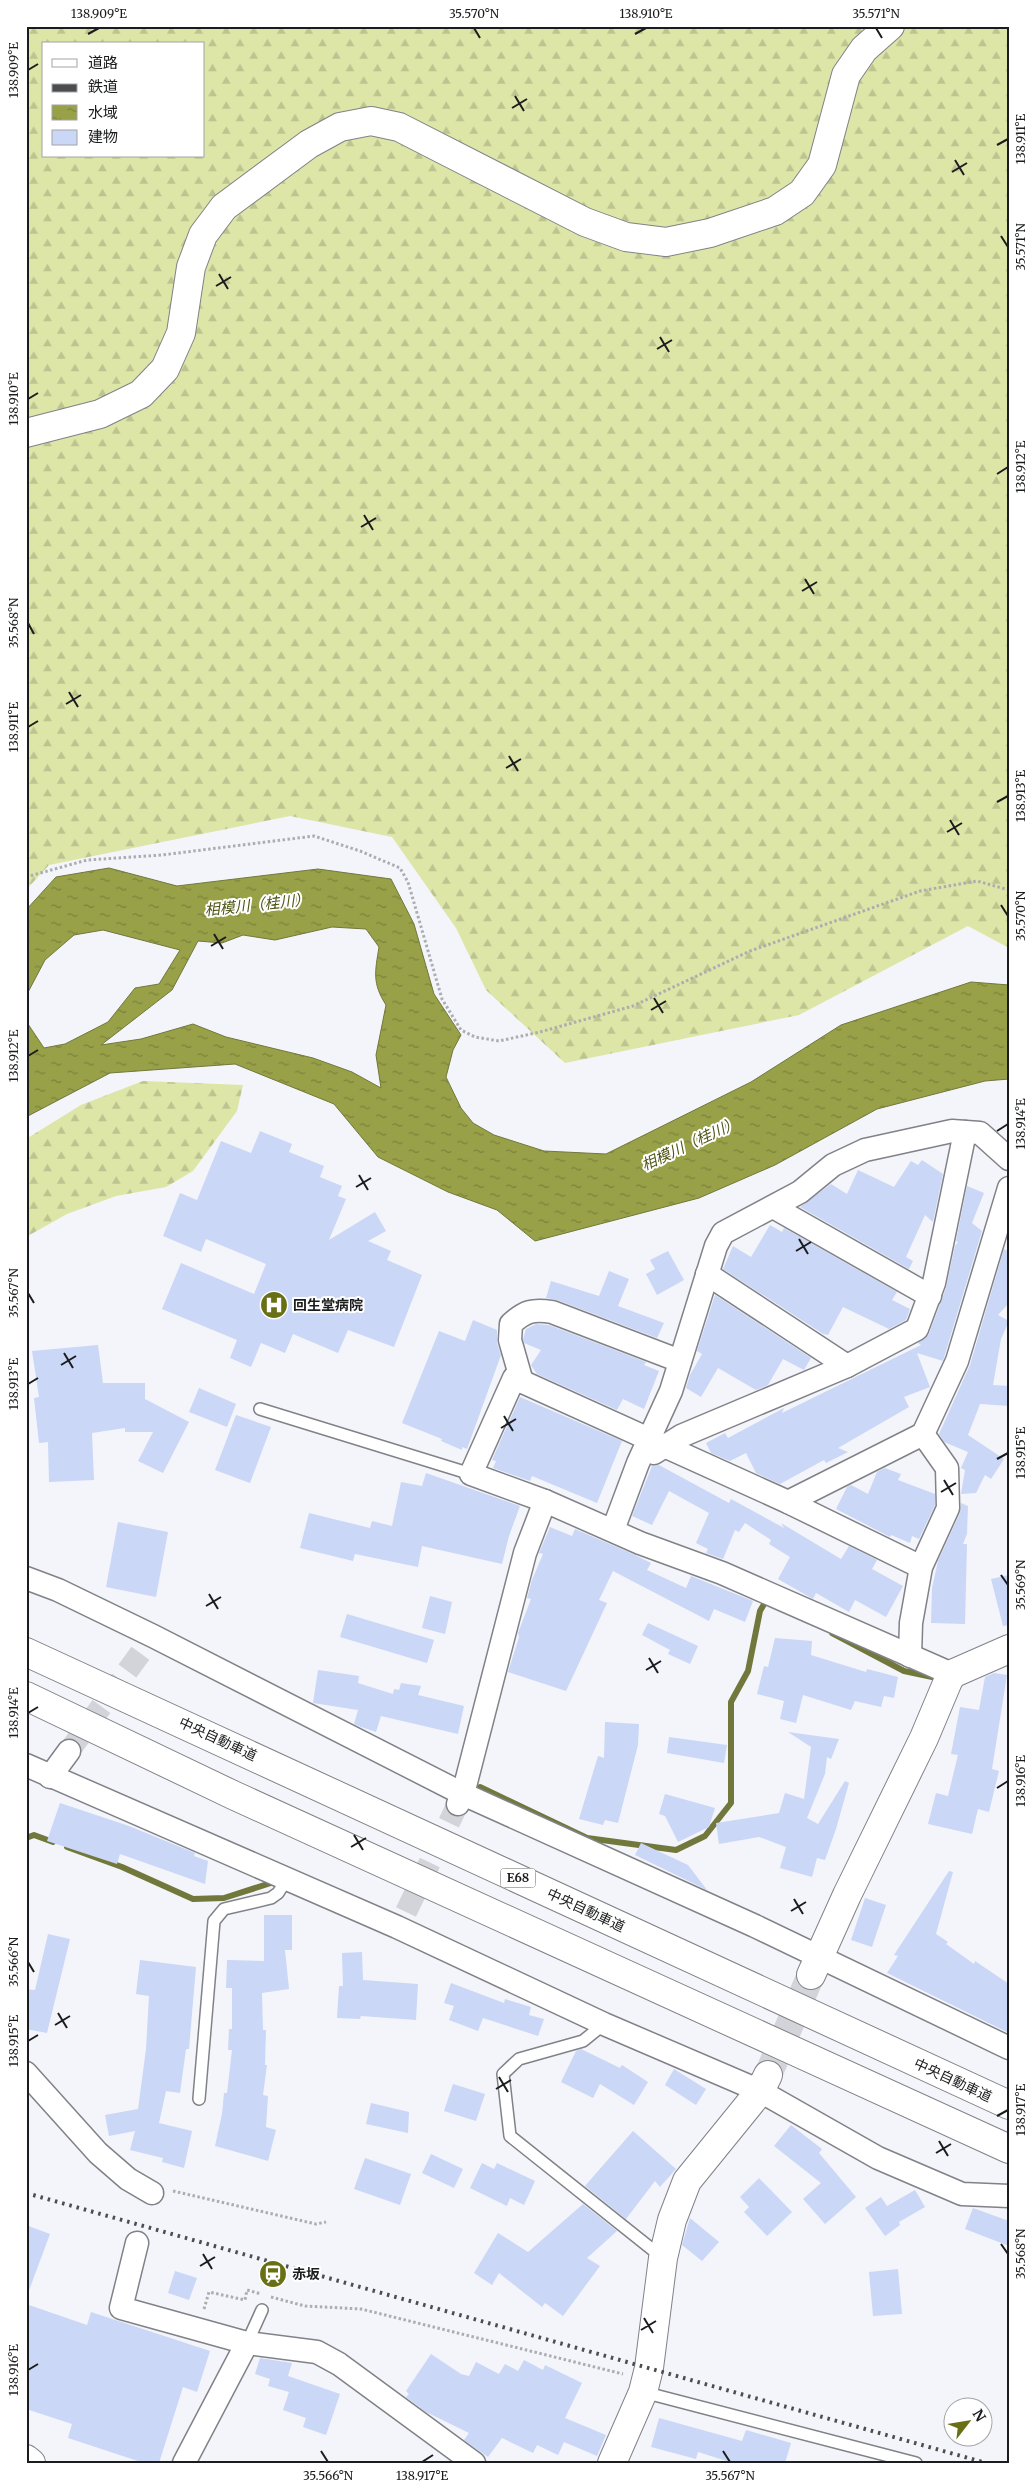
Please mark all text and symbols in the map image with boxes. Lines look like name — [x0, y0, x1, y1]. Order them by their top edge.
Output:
text: 138.909°E — [71, 6, 127, 21]
text: 35.570°N — [449, 6, 500, 21]
text: 138.910°E — [620, 6, 673, 21]
text: 35.571°N — [852, 6, 900, 21]
text: 138.909°E — [6, 42, 21, 98]
legend — [42, 42, 205, 158]
text: 道路 — [88, 53, 118, 72]
text: 鉄道 — [88, 77, 118, 96]
text: 水域 — [88, 103, 118, 122]
text: 138.911°E — [1013, 113, 1028, 164]
text: 建物 — [88, 127, 118, 146]
text: 35.571°N — [1013, 223, 1028, 271]
text: 138.910°E — [6, 372, 21, 425]
text: 138.912°E — [1013, 440, 1028, 493]
text: 35.568°N — [6, 597, 21, 648]
text: 138.911°E — [6, 701, 21, 752]
text: 138.913°E — [1013, 770, 1028, 822]
water label: 相模川（桂川） — [204, 890, 310, 919]
text: 35.570°N — [1013, 890, 1028, 941]
text: 138.912°E — [6, 1029, 21, 1082]
text: 138.914°E — [1013, 1098, 1028, 1150]
water label: 相模川（桂川） — [638, 1113, 741, 1174]
text: 35.567°N — [6, 1267, 21, 1318]
hospital icon: 回生堂病院 — [259, 1290, 289, 1320]
place label: 回生堂病院 — [293, 1296, 363, 1314]
text: 138.913°E — [6, 1358, 21, 1410]
text: 138.915°E — [1013, 1427, 1028, 1479]
text: 35.569°N — [1013, 1559, 1028, 1610]
text: 138.914°E — [6, 1687, 21, 1739]
street label: 中央自動車道 — [176, 1713, 260, 1765]
text: 138.916°E — [1013, 1755, 1028, 1807]
road number: E68 — [500, 1869, 536, 1888]
street label: 中央自動車道 — [544, 1884, 628, 1936]
text: 35.566°N — [6, 1936, 21, 1987]
text: 138.915°E — [6, 2015, 21, 2067]
street label: 中央自動車道 — [911, 2054, 995, 2106]
text: 138.917°E — [1013, 2084, 1028, 2136]
text: 35.568°N — [1013, 2228, 1028, 2279]
station icon: 赤坂 — [258, 2259, 288, 2289]
place label: 赤坂 — [292, 2265, 320, 2283]
text: 138.916°E — [6, 2344, 21, 2396]
north arrow — [942, 2396, 992, 2446]
text: N — [969, 2406, 990, 2425]
text: 35.566°N — [303, 2468, 354, 2483]
text: 138.917°E — [396, 2468, 448, 2483]
text: 35.567°N — [705, 2468, 756, 2483]

